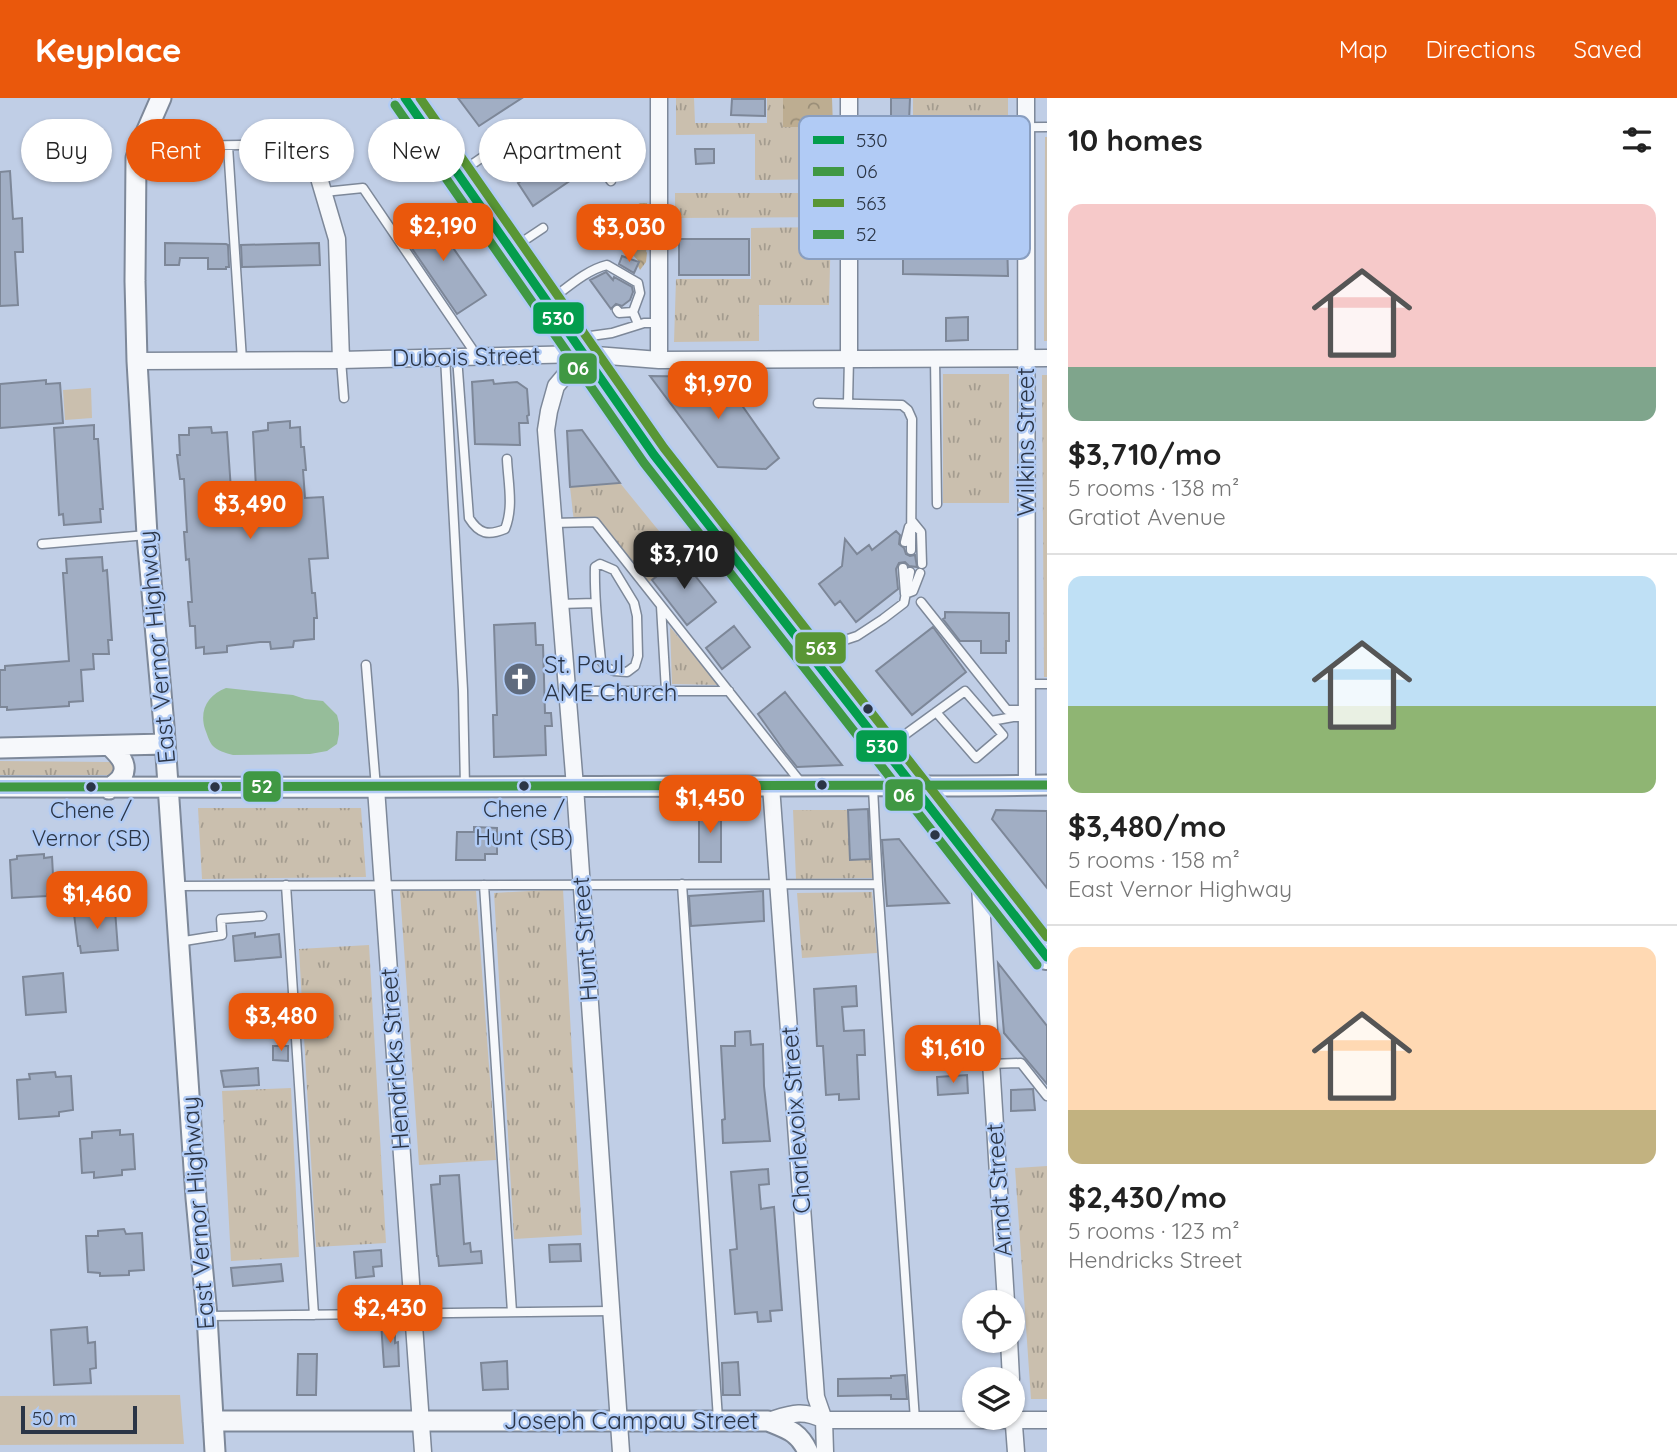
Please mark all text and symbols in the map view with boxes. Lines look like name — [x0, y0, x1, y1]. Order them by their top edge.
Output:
text: Keyplace — [35, 29, 182, 70]
text: Map — [1339, 34, 1388, 64]
text: Directions — [1426, 34, 1536, 64]
text: Saved — [1574, 34, 1642, 64]
legend — [799, 116, 1030, 259]
chip: Buy — [21, 119, 112, 182]
chip: Rent — [126, 119, 225, 182]
chip: Filters — [239, 119, 354, 182]
chip: New — [368, 119, 465, 182]
chip: Apartment — [479, 119, 646, 182]
text: 10 homes — [1068, 121, 1203, 159]
icon: filters — [1618, 121, 1656, 159]
text: 530 — [856, 128, 888, 152]
text: 06 — [856, 159, 878, 183]
text: 563 — [856, 191, 887, 215]
pin: $2,190 — [386, 204, 500, 263]
pin: $3,030 — [572, 204, 686, 264]
text: $2,190 — [409, 211, 477, 240]
text: $3,030 — [592, 212, 666, 241]
text: 52 — [856, 222, 877, 246]
icon: home — [1299, 250, 1425, 376]
line badge: 530 — [532, 301, 585, 335]
text: 530 — [542, 306, 574, 330]
street label: Dubois Street — [391, 340, 540, 372]
line badge: 06 — [558, 352, 598, 385]
text: 06 — [567, 356, 589, 380]
pin: $1,970 — [661, 362, 775, 421]
street label: Wilkins Street — [1010, 367, 1040, 517]
text: $1,970 — [684, 369, 752, 398]
text: $3,710/mo — [1068, 435, 1221, 473]
text: 5 rooms · 138 m² — [1068, 473, 1239, 502]
pin: $3,490 — [193, 482, 307, 541]
text: $3,490 — [214, 489, 286, 518]
text: Gratiot Avenue — [1068, 502, 1226, 531]
street label: East Vernor Highway — [131, 529, 181, 765]
pin: $3,710 — [627, 532, 741, 591]
text: $3,710 — [649, 539, 719, 568]
icon: home — [1299, 622, 1425, 748]
line badge: 563 — [794, 631, 847, 665]
text: 563 — [805, 636, 837, 660]
place label: St. Paul AME Church — [544, 649, 677, 707]
church icon: St. Paul AME Church — [501, 660, 539, 698]
unlabelled marker — [861, 702, 875, 716]
line badge: 530 — [855, 729, 908, 763]
text: 530 — [866, 734, 898, 758]
line badge: 52 — [242, 770, 282, 803]
text: 52 — [251, 774, 273, 798]
pin: $1,450 — [653, 776, 767, 835]
unlabelled marker — [815, 778, 829, 792]
line badge: 06 — [884, 778, 924, 812]
marker: Chene / Hunt (SB) — [517, 779, 531, 793]
marker: Chene / Vernor (SB) — [84, 780, 98, 794]
unlabelled marker — [208, 780, 222, 794]
text: $1,450 — [675, 783, 745, 812]
text: 06 — [893, 783, 915, 807]
place label: Chene / Hunt (SB) — [475, 795, 573, 851]
place label: Chene / Vernor (SB) — [32, 796, 150, 852]
text: $3,480/mo — [1068, 807, 1226, 845]
unlabelled marker — [928, 828, 942, 842]
text: 5 rooms · 158 m² — [1068, 845, 1240, 874]
pin: $1,460 — [40, 872, 154, 931]
text: East Vernor Highway — [1068, 874, 1292, 903]
street label: Hunt Street — [565, 876, 603, 1003]
text: $1,460 — [62, 879, 132, 908]
street label: Hendricks Street — [373, 967, 415, 1151]
pin: $3,480 — [224, 993, 338, 1053]
icon: home — [1299, 993, 1425, 1119]
text: $3,480 — [245, 1001, 317, 1030]
street label: Charlevoix Street — [773, 1025, 817, 1215]
pin: $1,610 — [896, 1026, 1010, 1085]
text: $1,610 — [921, 1033, 985, 1062]
street label: East Vernor Highway — [174, 1095, 220, 1331]
street label: Arndt Street — [978, 1122, 1018, 1258]
text: $2,430/mo — [1068, 1178, 1227, 1216]
text: 5 rooms · 123 m² — [1068, 1216, 1240, 1245]
text: Hendricks Street — [1068, 1245, 1243, 1274]
pin: $2,430 — [333, 1286, 447, 1345]
map controls — [962, 1290, 1025, 1430]
button: locate — [962, 1290, 1025, 1353]
text: $2,430 — [353, 1293, 427, 1322]
button: layers — [962, 1367, 1025, 1430]
scale bar — [21, 1403, 136, 1435]
street label: Joseph Campau Street — [504, 1405, 758, 1435]
text: 50 m — [32, 1406, 76, 1430]

